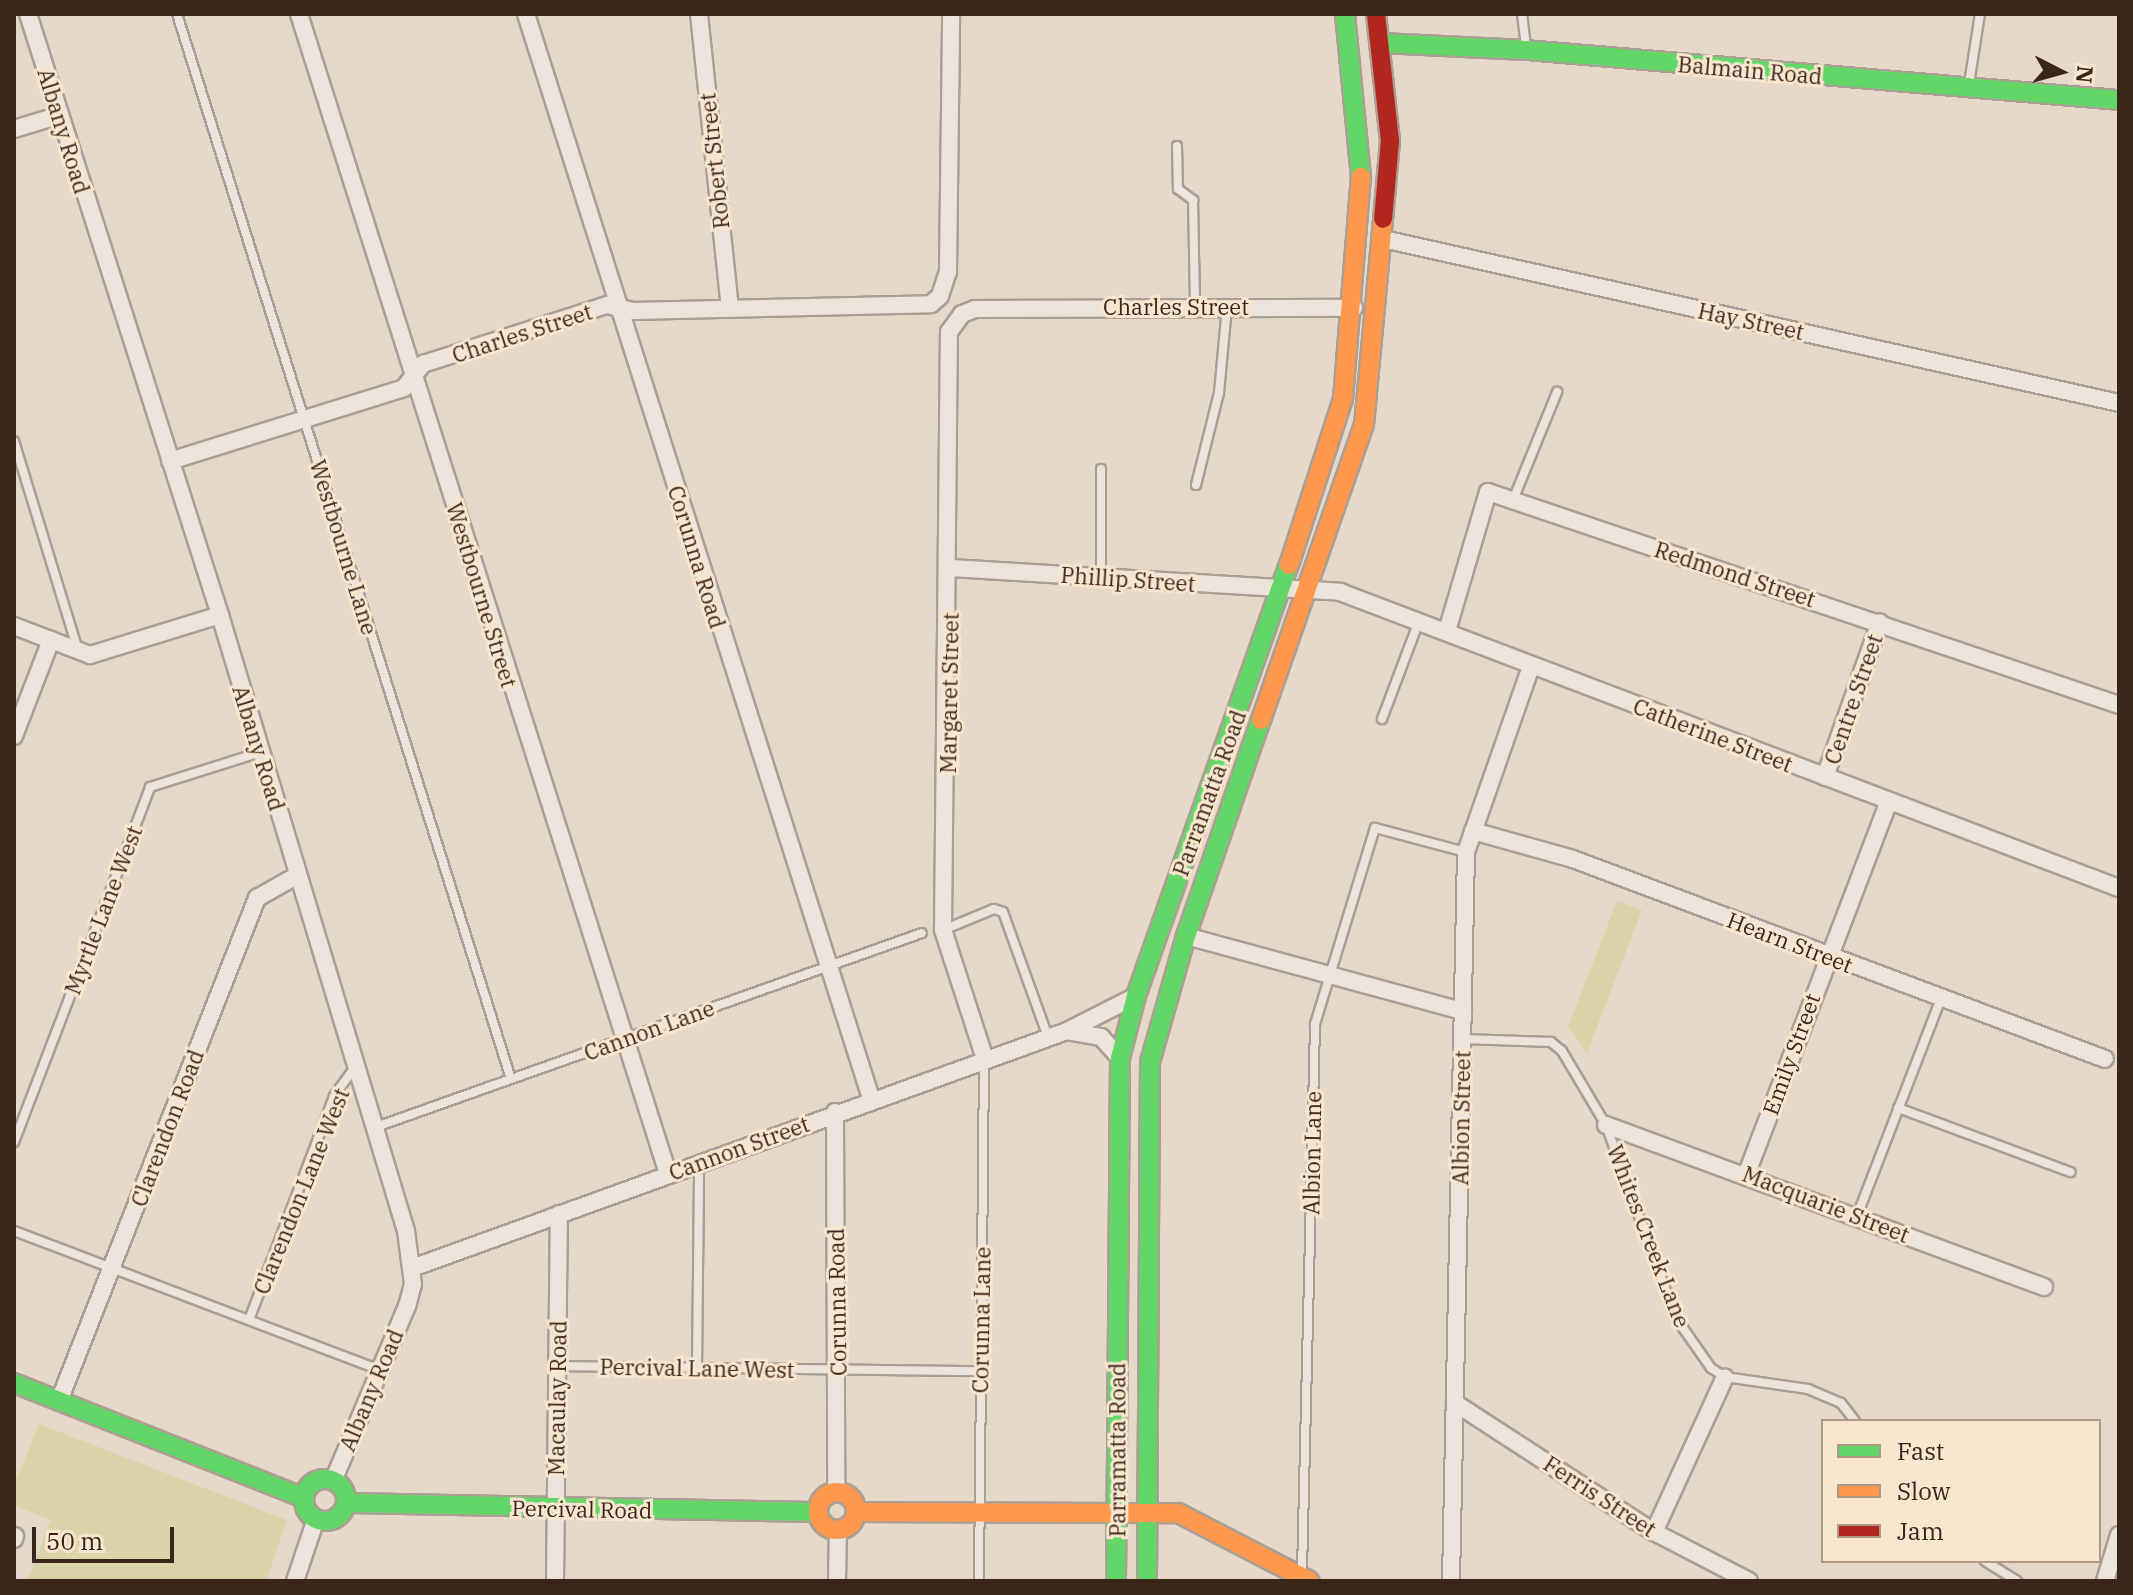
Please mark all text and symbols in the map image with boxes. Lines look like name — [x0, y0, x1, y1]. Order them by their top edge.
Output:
north arrow — [2021, 32, 2101, 112]
street label: Balmain Road — [1677, 51, 1823, 89]
text: N — [2070, 64, 2101, 85]
street label: Albany Road — [32, 65, 96, 197]
street label: Robert Street — [694, 92, 734, 230]
street label: Charles Street — [1103, 294, 1249, 320]
street label: Hay Street — [1696, 297, 1806, 345]
street label: Charles Street — [449, 298, 595, 368]
street label: Westbourne Lane — [305, 456, 383, 638]
street label: Corunna Road — [663, 482, 731, 632]
street label: Westbourne Street — [441, 499, 523, 691]
street label: Redmond Street — [1651, 536, 1819, 612]
street label: Phillip Street — [1060, 561, 1196, 597]
street label: Margaret Street — [934, 612, 964, 774]
street label: Centre Street — [1818, 630, 1888, 768]
street label: Albany Road — [227, 682, 291, 814]
street label: Catherine Street — [1630, 692, 1796, 778]
street label: Parramatta Road — [1167, 706, 1251, 880]
street label: Myrtle Lane West — [59, 822, 147, 998]
street label: Hearn Street — [1724, 906, 1856, 978]
street label: Emily Street — [1757, 990, 1825, 1118]
street label: Cannon Lane — [580, 994, 718, 1066]
street label: Clarendon Road — [125, 1046, 209, 1210]
street label: Albion Street — [1447, 1050, 1475, 1186]
street label: Clarendon Lane West — [248, 1084, 354, 1298]
street label: Albion Lane — [1298, 1091, 1326, 1215]
street label: Cannon Street — [665, 1110, 813, 1186]
street label: Whites Creek Lane — [1602, 1141, 1696, 1331]
street label: Macquarie Street — [1739, 1160, 1913, 1248]
street label: Corunna Road — [823, 1228, 851, 1376]
street label: Corunna Lane — [967, 1247, 995, 1393]
street label: Macaulay Road — [542, 1320, 572, 1476]
street label: Albany Road — [333, 1325, 409, 1455]
street label: Percival Lane West — [599, 1353, 795, 1383]
street label: Parramatta Road — [1104, 1363, 1130, 1537]
legend — [1821, 1419, 2101, 1563]
text: Fast — [1897, 1435, 1944, 1467]
street label: Ferris Street — [1539, 1450, 1661, 1542]
text: Slow — [1897, 1475, 1950, 1507]
street label: Percival Road — [511, 1495, 653, 1523]
scale bar — [36, 1511, 178, 1561]
text: Jam — [1897, 1515, 1944, 1547]
text: 50 m — [46, 1525, 103, 1557]

